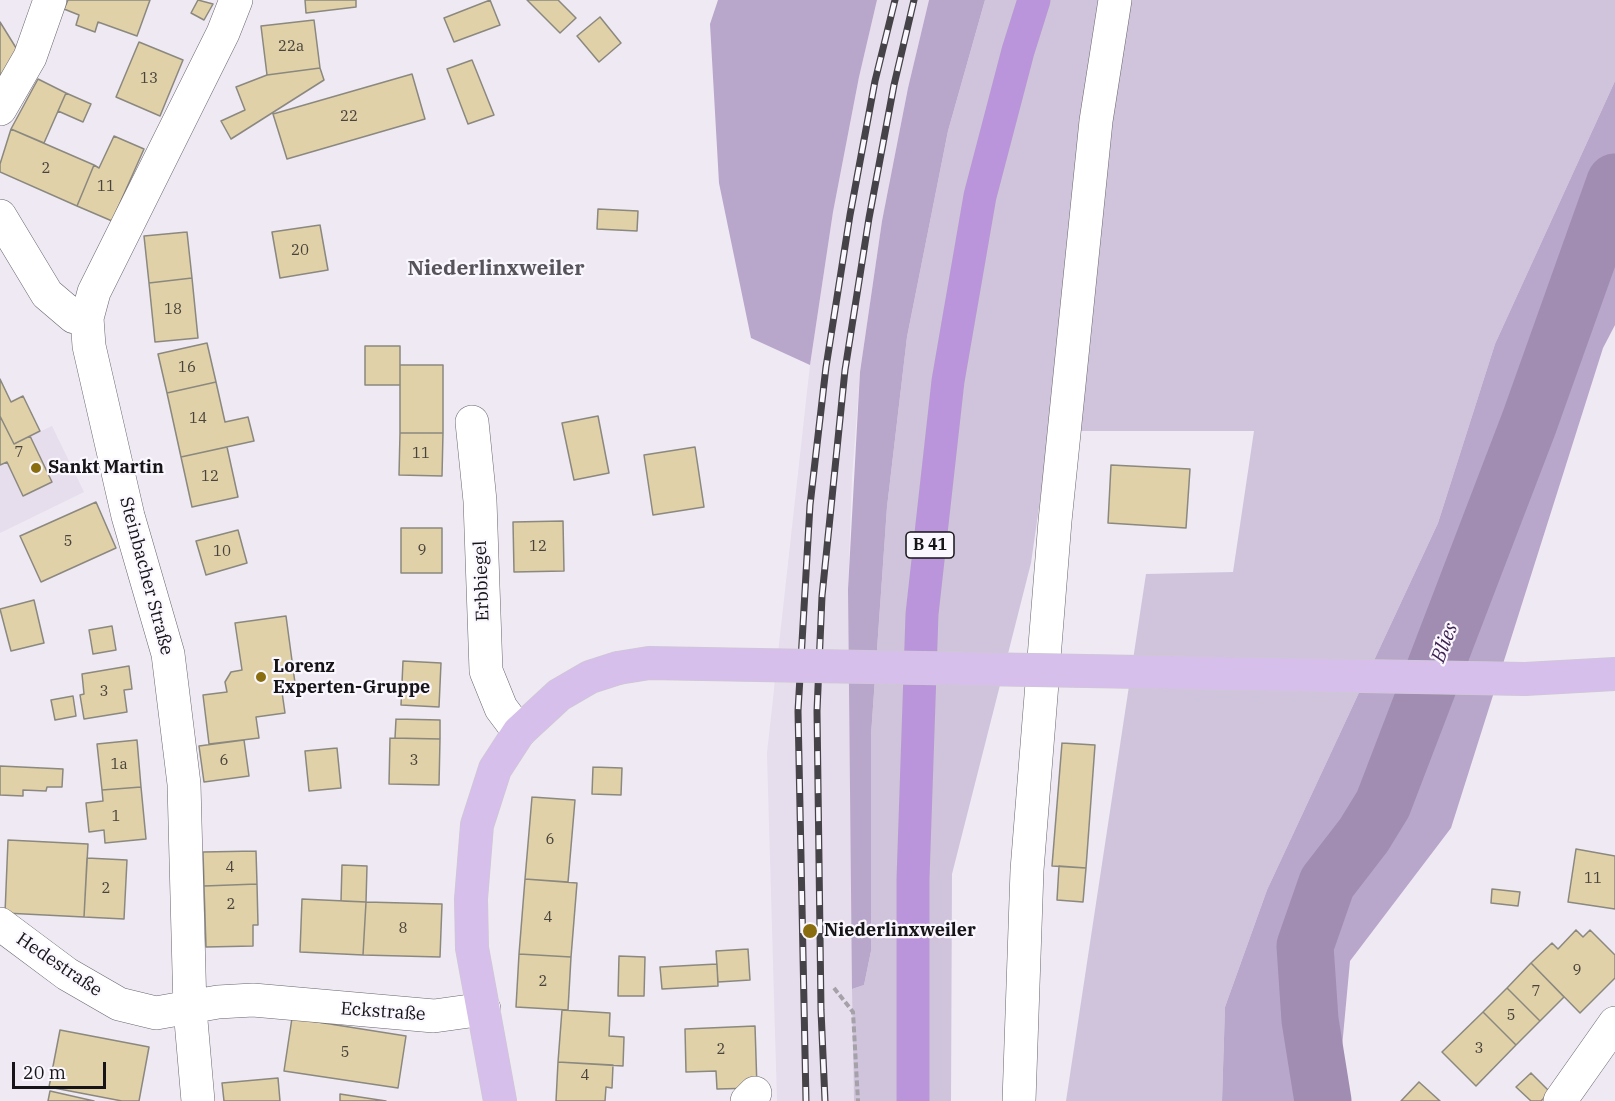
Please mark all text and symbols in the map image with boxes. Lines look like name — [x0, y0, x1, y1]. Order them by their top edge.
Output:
house number: 22a — [278, 38, 304, 56]
house number: 13 — [140, 70, 158, 88]
house number: 22 — [340, 108, 358, 126]
house number: 2 — [42, 160, 50, 178]
house number: 11 — [97, 178, 115, 196]
house number: 20 — [291, 242, 309, 260]
district label: Niederlinxweiler — [407, 256, 585, 282]
house number: 18 — [164, 301, 182, 319]
house number: 16 — [178, 359, 196, 377]
house number: 14 — [189, 410, 207, 428]
house number: 7 — [15, 444, 23, 462]
house number: 11 — [412, 445, 430, 463]
place label: Sankt Martin — [48, 457, 164, 479]
marker: Sankt Martin — [29, 461, 43, 475]
house number: 12 — [201, 468, 219, 486]
street label: Steinbacher Straße — [115, 495, 177, 657]
road number: B 41 — [906, 532, 954, 558]
house number: 5 — [64, 533, 72, 551]
house number: 12 — [529, 538, 547, 556]
street label: Erbbiegel — [470, 540, 494, 622]
house number: 9 — [418, 542, 426, 560]
house number: 10 — [213, 543, 231, 561]
water label: Blies — [1427, 620, 1463, 666]
place label: Lorenz Experten-Gruppe — [273, 656, 430, 698]
marker: Lorenz Experten-Gruppe — [254, 670, 268, 684]
house number: 3 — [100, 683, 108, 701]
house number: 6 — [220, 752, 228, 770]
house number: 3 — [410, 752, 418, 770]
house number: 1a — [110, 756, 128, 774]
house number: 1 — [112, 808, 120, 826]
house number: 6 — [546, 831, 554, 849]
house number: 4 — [226, 859, 234, 877]
house number: 11 — [1584, 870, 1602, 888]
house number: 2 — [102, 880, 110, 898]
house number: 2 — [227, 896, 235, 914]
house number: 4 — [544, 909, 552, 927]
house number: 8 — [399, 920, 407, 938]
place label: Niederlinxweiler — [824, 920, 976, 942]
marker: Niederlinxweiler — [801, 922, 819, 940]
street label: Hedestraße — [12, 928, 106, 1002]
house number: 9 — [1573, 962, 1581, 980]
house number: 2 — [539, 973, 547, 991]
house number: 7 — [1532, 983, 1540, 1001]
street label: Eckstraße — [340, 998, 426, 1026]
house number: 5 — [1507, 1007, 1515, 1025]
house number: 3 — [1475, 1040, 1483, 1058]
house number: 2 — [717, 1041, 725, 1059]
house number: 5 — [341, 1044, 349, 1062]
scale bar — [15, 1050, 110, 1088]
text: 20 m — [23, 1061, 66, 1084]
house number: 4 — [581, 1067, 589, 1085]

